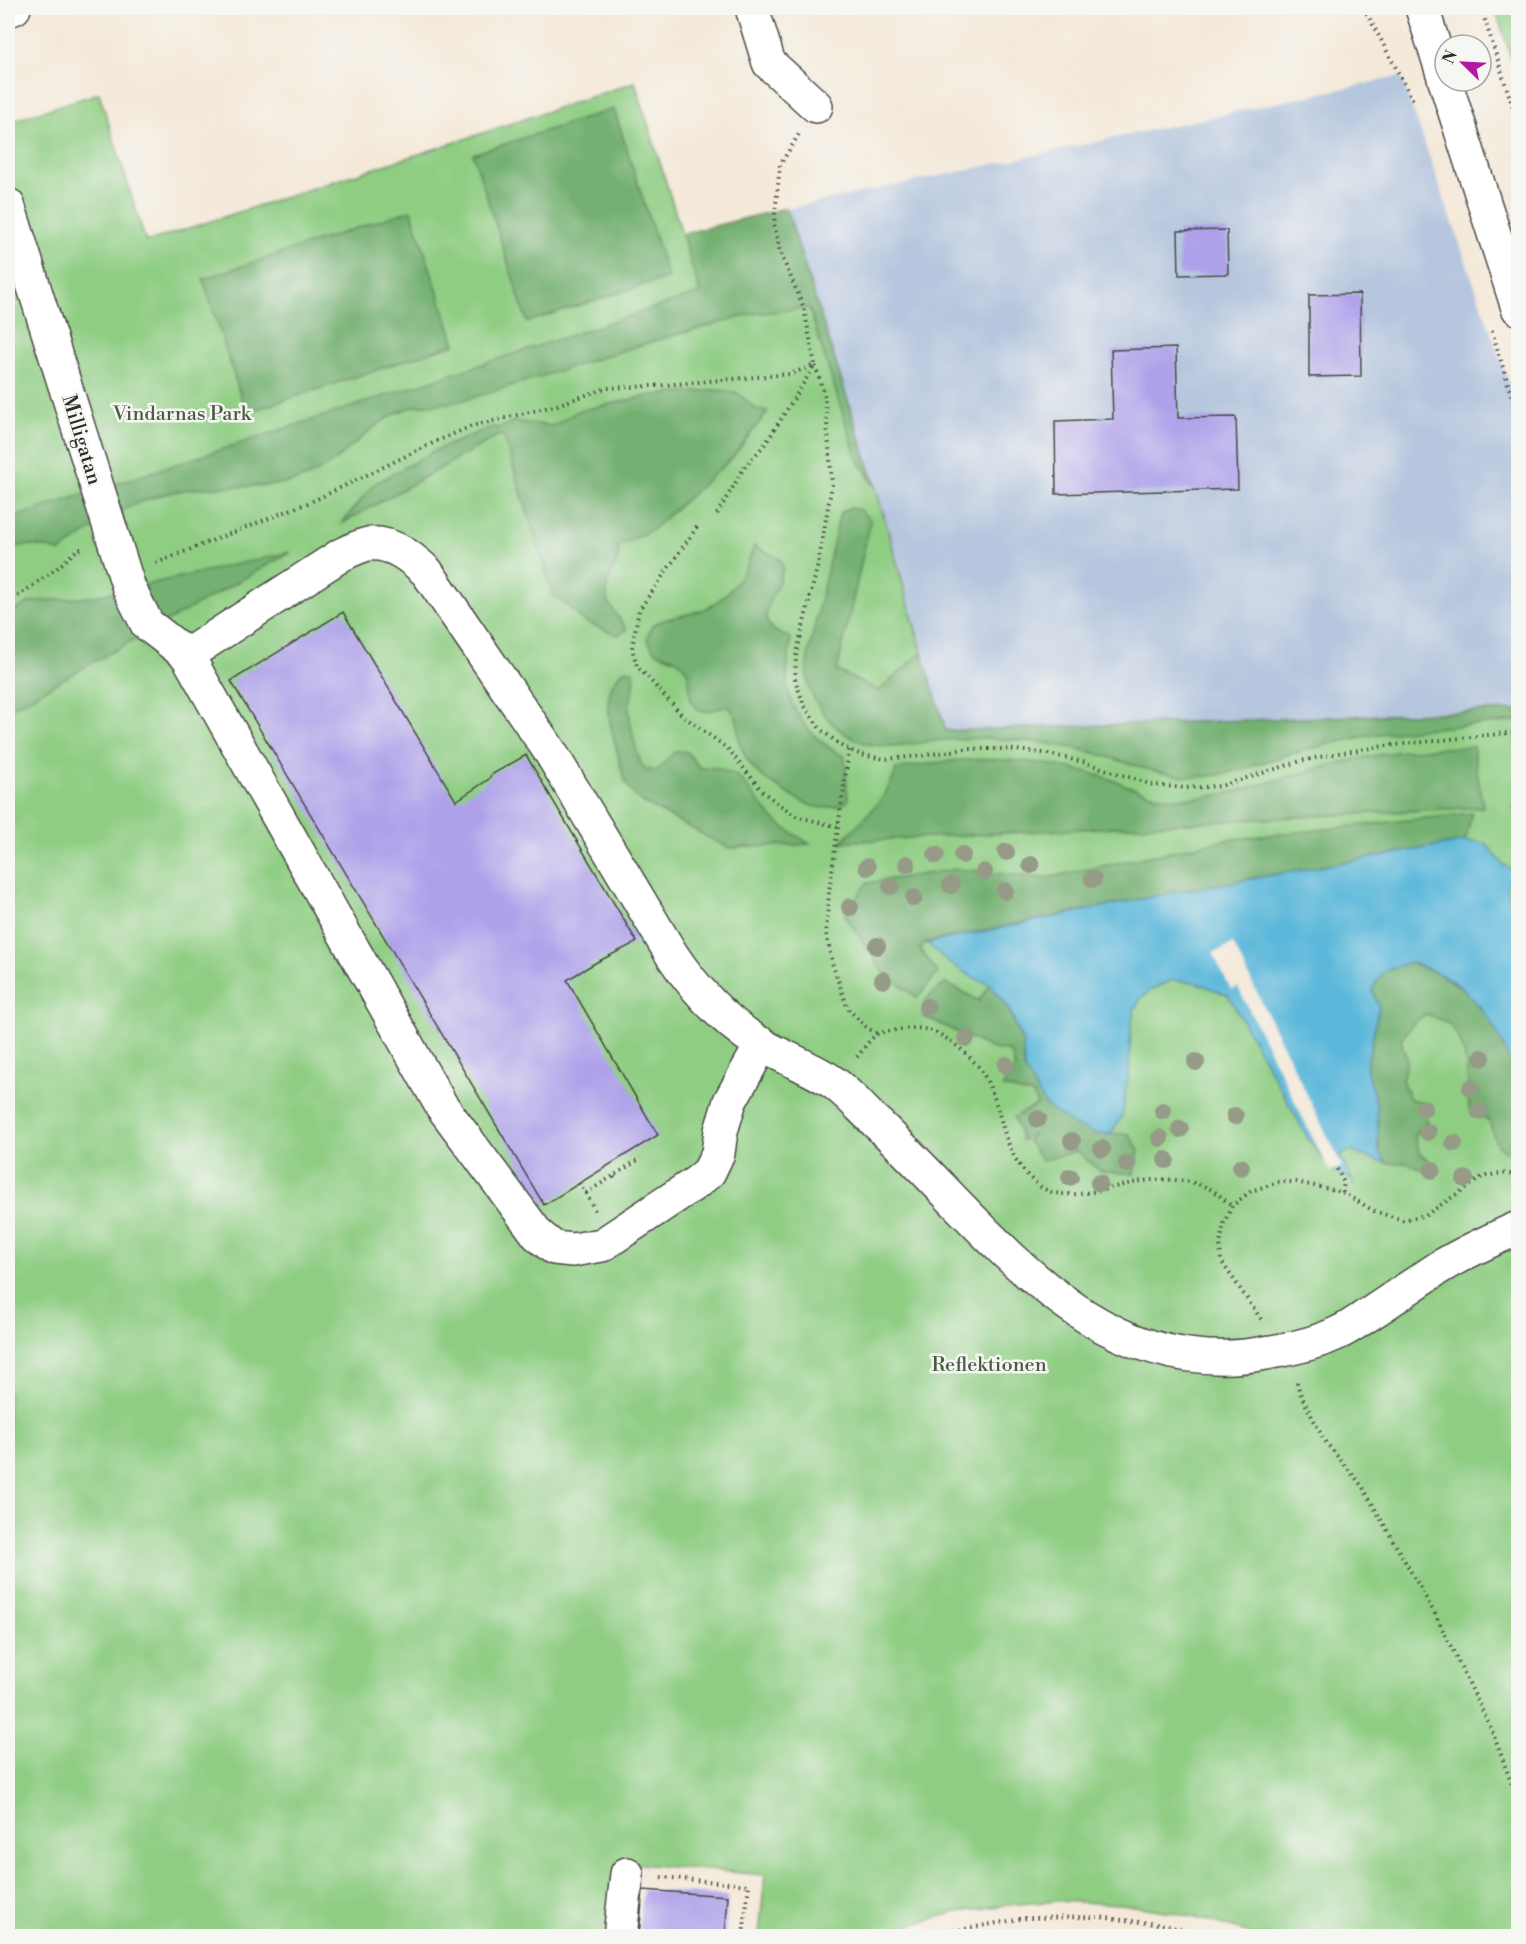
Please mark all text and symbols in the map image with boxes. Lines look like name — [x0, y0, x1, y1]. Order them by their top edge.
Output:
north arrow — [1433, 33, 1493, 93]
text: N — [1439, 47, 1462, 67]
street label: Milligatan — [56, 392, 107, 488]
park label: Vindarnas Park — [112, 402, 253, 427]
park label: Reflektionen — [931, 1353, 1047, 1378]

